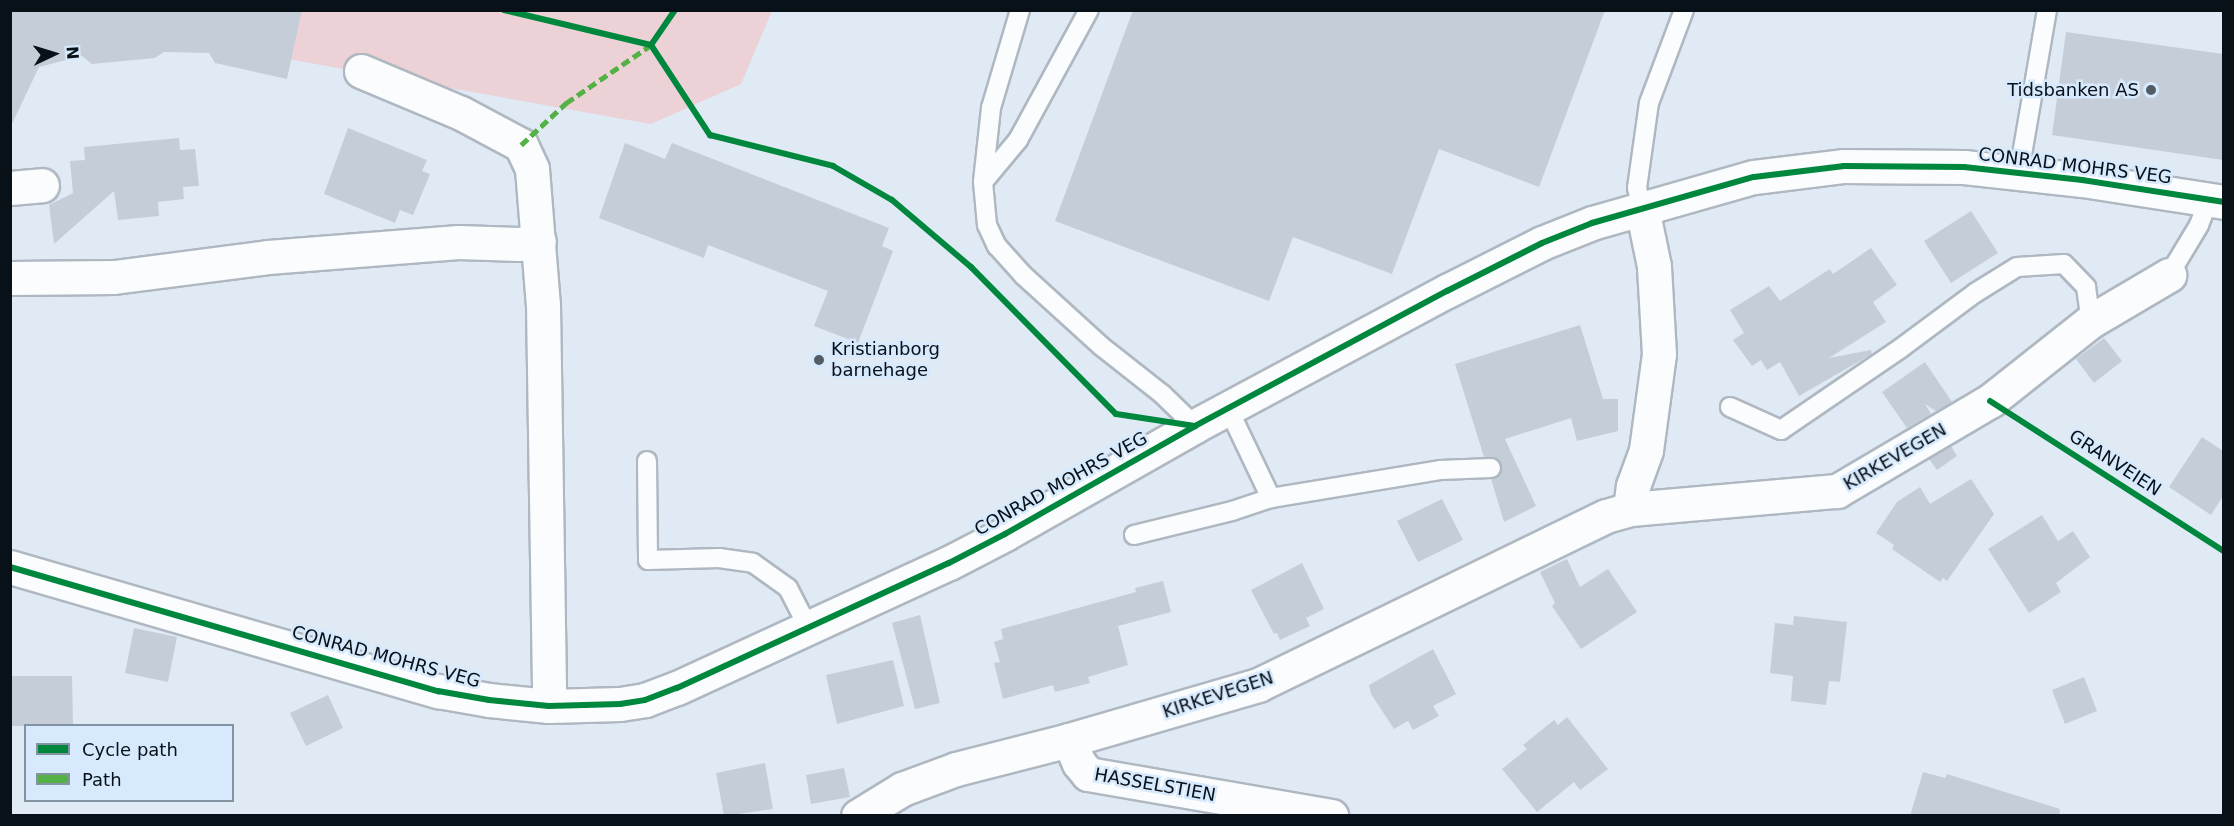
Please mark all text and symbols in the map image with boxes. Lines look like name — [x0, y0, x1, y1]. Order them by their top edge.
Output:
north arrow — [24, 24, 84, 84]
text: N — [63, 45, 82, 60]
place label: Tidsbanken AS — [2007, 79, 2139, 101]
marker: Tidsbanken AS — [2144, 83, 2158, 97]
street label: CONRAD MOHRS VEG — [1977, 143, 2173, 189]
place label: Kristianborg barnehage — [831, 339, 940, 382]
marker: Kristianborg barnehage — [812, 353, 826, 367]
street label: KIRKEVEGEN — [1840, 419, 1950, 495]
street label: GRANVEIEN — [2065, 425, 2165, 501]
street label: CONRAD MOHRS VEG — [971, 427, 1151, 541]
street label: CONRAD MOHRS VEG — [289, 621, 483, 693]
street label: KIRKEVEGEN — [1160, 667, 1276, 723]
legend — [24, 724, 234, 802]
text: Cycle path — [82, 739, 178, 760]
street label: HASSELSTIEN — [1093, 764, 1217, 806]
text: Path — [82, 769, 122, 790]

